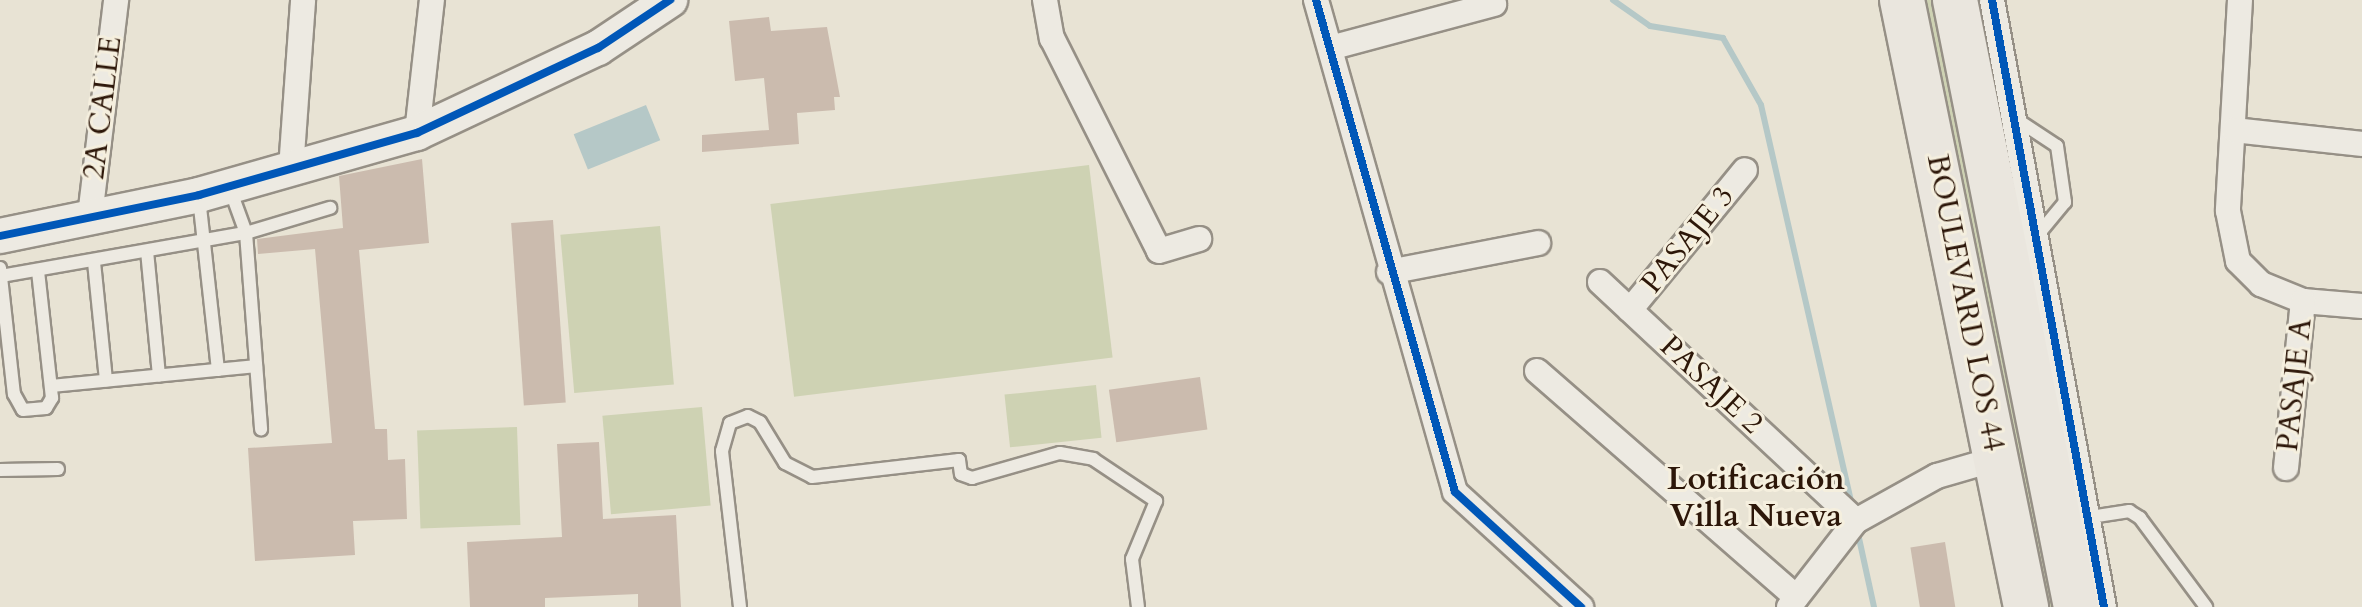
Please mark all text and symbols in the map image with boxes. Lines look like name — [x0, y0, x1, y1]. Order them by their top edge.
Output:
street label: 2A CALLE — [76, 34, 130, 182]
street label: BOULEVARD LOS 44 — [1919, 151, 2011, 455]
street label: PASAJE 3 — [1634, 179, 1742, 301]
street label: PASAJE A — [2270, 317, 2320, 453]
street label: PASAJE 2 — [1652, 328, 1770, 442]
district label: Lotificación Villa Nueva — [1667, 461, 1845, 536]

